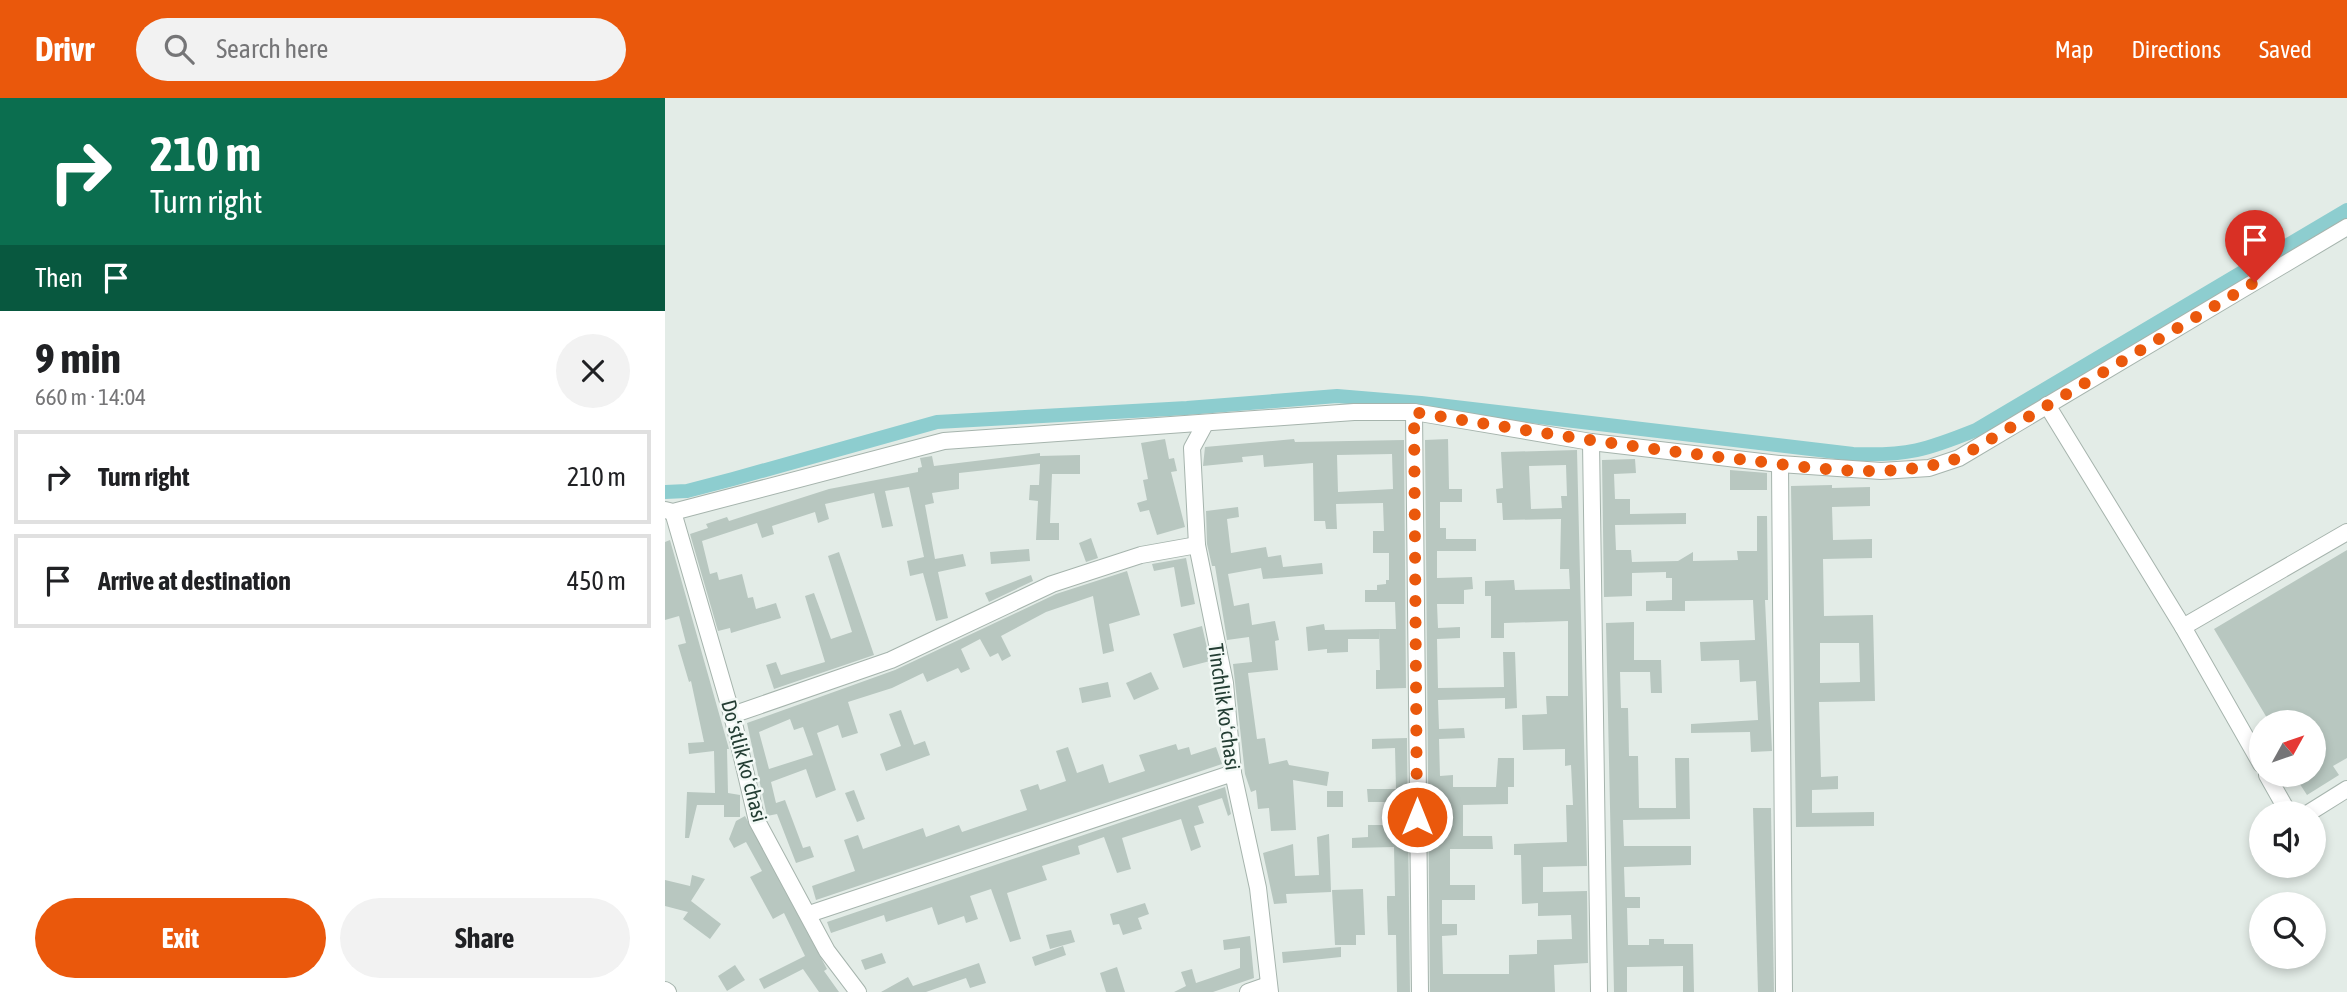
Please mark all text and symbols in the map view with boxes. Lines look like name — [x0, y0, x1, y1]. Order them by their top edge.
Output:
search box — [136, 18, 626, 81]
text: Drivr — [35, 30, 94, 68]
icon: search — [160, 30, 198, 68]
text: Search here — [216, 34, 328, 64]
text: Map — [2055, 36, 2093, 63]
text: Directions — [2131, 36, 2221, 63]
text: Saved — [2259, 36, 2312, 63]
text: 210 m — [150, 125, 261, 181]
icon: right — [35, 126, 126, 217]
text: Turn right — [150, 183, 263, 220]
pin — [2225, 210, 2285, 282]
icon: arrive — [2236, 221, 2274, 259]
icon: arrive — [97, 259, 135, 297]
text: Then — [35, 263, 83, 293]
text: 9 min — [35, 334, 121, 382]
button: close — [556, 334, 630, 408]
text: 660 m · 14:04 — [35, 384, 146, 410]
icon: right — [39, 458, 77, 496]
text: Turn right — [98, 462, 189, 492]
text: 210 m — [567, 462, 626, 492]
icon: arrive — [39, 562, 77, 600]
text: Arrive at destination — [98, 566, 291, 596]
text: 450 m — [567, 566, 626, 596]
street label: Tinchlik koʻchasi — [1204, 642, 1246, 772]
street label: Doʻstlik koʻchasi — [717, 697, 773, 825]
north arrow — [2249, 710, 2326, 788]
map controls — [2249, 710, 2326, 969]
position arrow — [1380, 780, 1454, 854]
button: sound — [2249, 801, 2326, 878]
button: search — [2249, 892, 2326, 969]
button: Exit — [35, 898, 326, 978]
button: Share — [340, 898, 630, 978]

